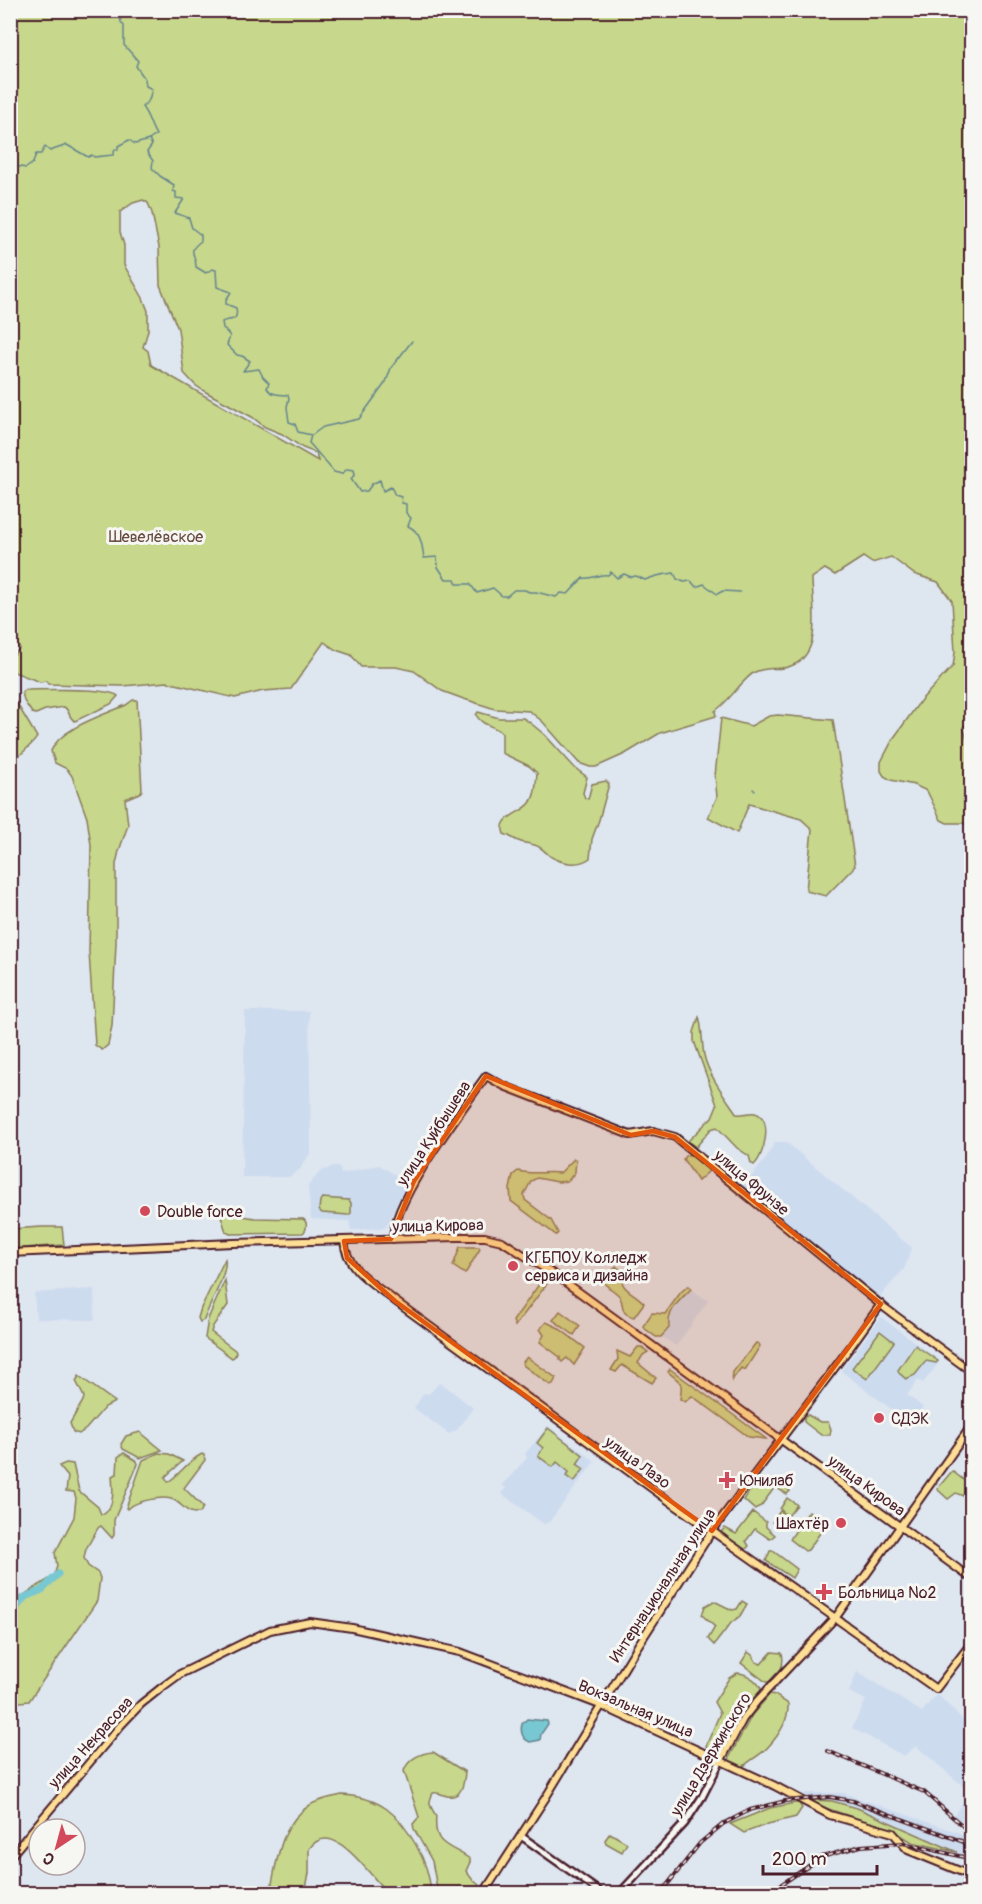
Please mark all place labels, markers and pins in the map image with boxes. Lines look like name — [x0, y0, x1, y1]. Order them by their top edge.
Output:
place label: Double force — [157, 1202, 243, 1222]
marker: Double force — [138, 1204, 152, 1218]
place label: КГБПОУ Колледж сервиса и дизайна — [525, 1248, 648, 1286]
marker: КГБПОУ Колледж сервиса и дизайна — [506, 1259, 520, 1273]
place label: СДЭК — [891, 1409, 929, 1429]
marker: СДЭК — [872, 1411, 886, 1425]
marker: Юнилаб — [718, 1471, 736, 1489]
place label: Юнилаб — [740, 1471, 793, 1491]
place label: Шахтёр — [776, 1514, 829, 1534]
marker: Шахтёр — [834, 1516, 848, 1530]
marker: Больница №2 — [815, 1583, 833, 1601]
place label: Больница №2 — [838, 1583, 936, 1603]

